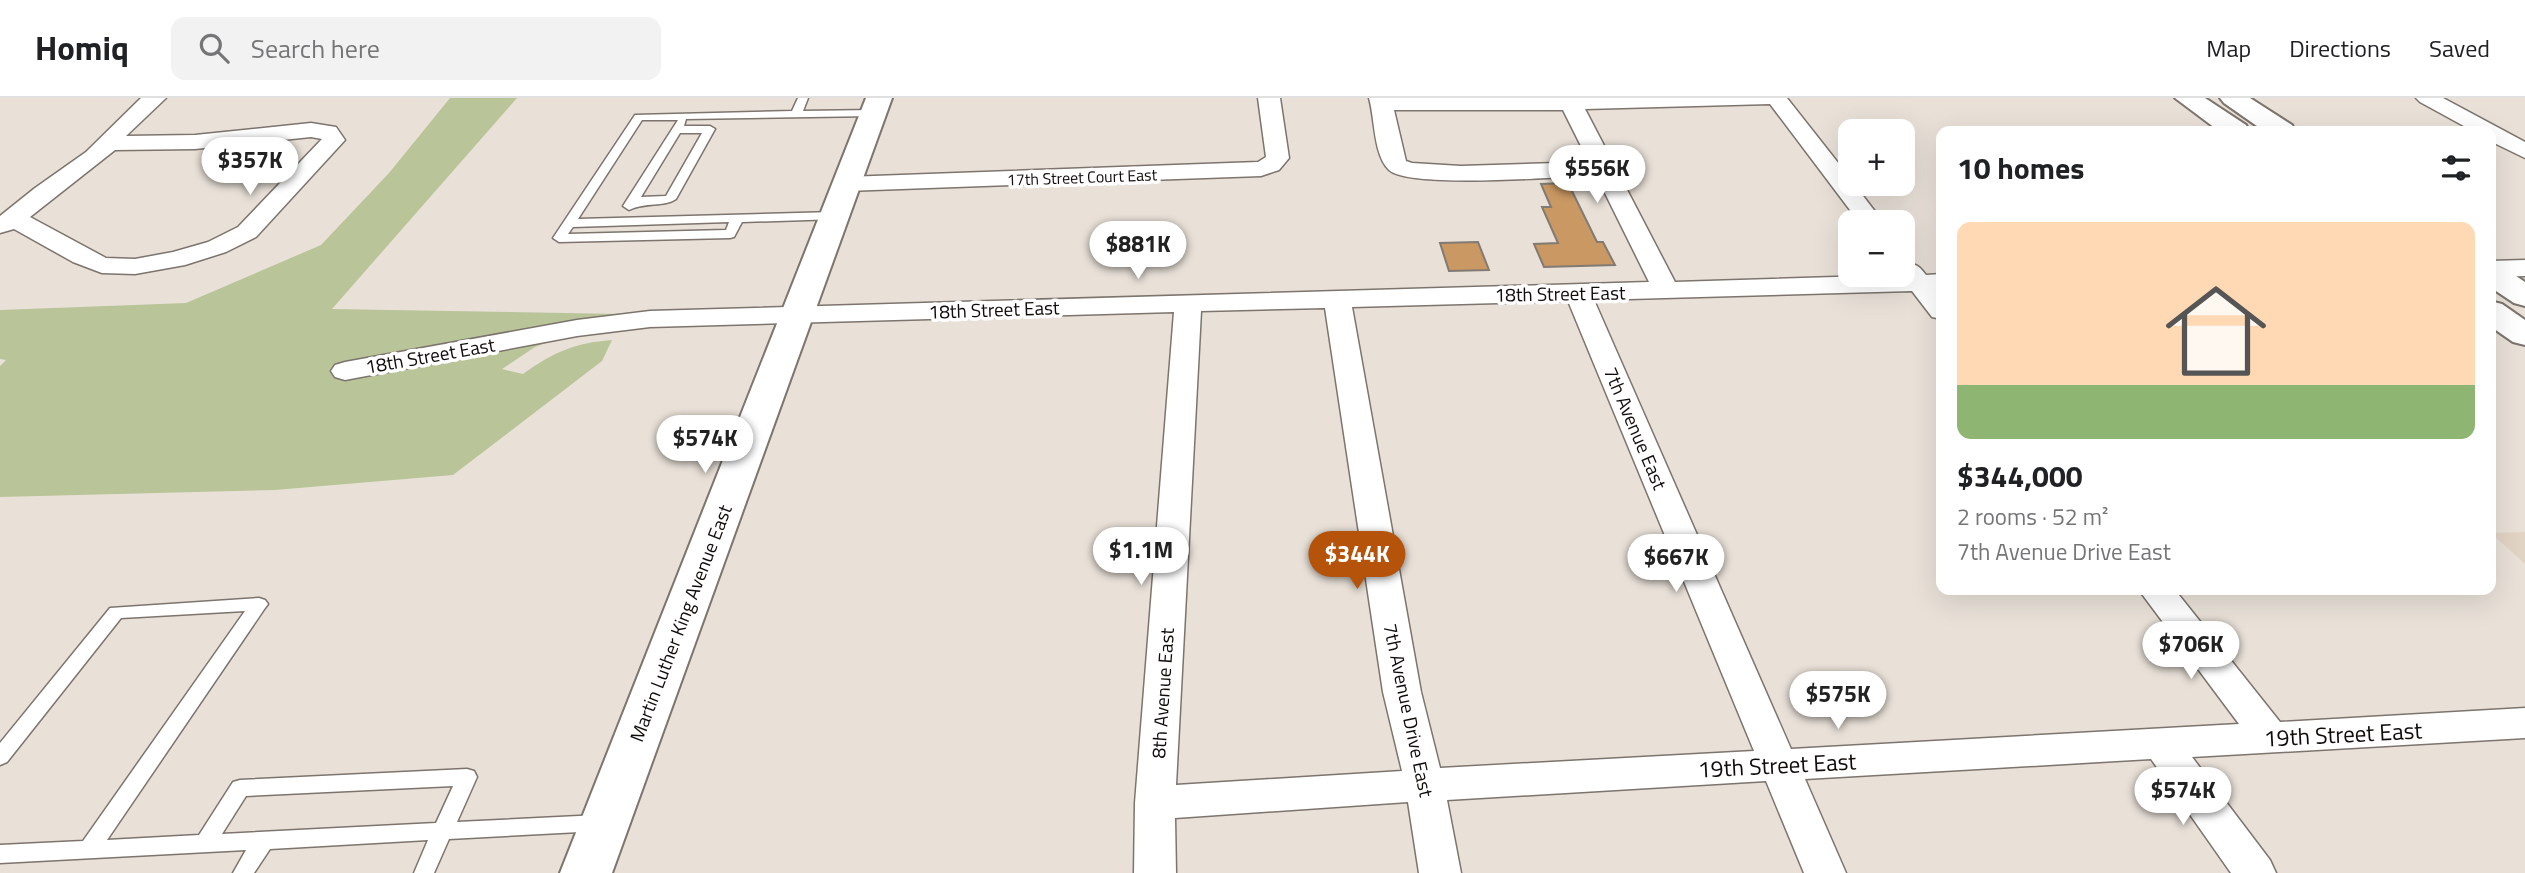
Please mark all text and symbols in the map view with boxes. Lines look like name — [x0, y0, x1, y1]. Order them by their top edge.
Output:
search box — [171, 17, 661, 80]
text: Homiq — [35, 23, 129, 73]
icon: search — [195, 29, 233, 67]
text: Search here — [251, 29, 380, 68]
text: Map — [2206, 30, 2251, 66]
text: Directions — [2289, 30, 2391, 66]
text: Saved — [2429, 30, 2490, 66]
map controls — [1838, 119, 1915, 287]
button: + — [1838, 119, 1915, 196]
pin: $357K — [201, 138, 299, 197]
text: $357K — [217, 142, 283, 177]
text: 10 homes — [1957, 145, 2084, 191]
pin: $556K — [1548, 146, 1646, 205]
icon: filters — [2437, 149, 2475, 187]
text: $556K — [1564, 150, 1630, 185]
street label: 17th Street Court East — [1006, 162, 1158, 192]
button: − — [1838, 210, 1915, 287]
pin: $881K — [1089, 222, 1187, 281]
text: $881K — [1105, 226, 1171, 261]
icon: home — [2153, 268, 2279, 394]
street label: 18th Street East — [1494, 277, 1626, 309]
street label: 18th Street East — [928, 292, 1060, 326]
street label: 18th Street East — [363, 329, 497, 381]
street label: 7th Avenue East — [1597, 362, 1675, 494]
pin: $574K — [656, 416, 754, 475]
text: $574K — [672, 420, 738, 455]
text: $344,000 — [1957, 453, 2083, 499]
text: 2 rooms · 52 m² — [1957, 499, 2108, 534]
street label: Martin Luther King Avenue East — [621, 500, 739, 746]
pin: $1.1M — [1092, 528, 1190, 587]
text: $1.1M — [1109, 532, 1173, 567]
pin: $344K — [1308, 532, 1406, 591]
pin: $667K — [1627, 534, 1725, 594]
text: 7th Avenue Drive East — [1957, 534, 2171, 569]
text: $344K — [1324, 536, 1390, 571]
text: $667K — [1643, 539, 1709, 574]
street label: 7th Avenue Drive East — [1376, 621, 1442, 800]
pin: $706K — [2142, 622, 2240, 681]
street label: 8th Avenue East — [1143, 626, 1181, 759]
text: $706K — [2158, 626, 2224, 661]
pin: $575K — [1789, 672, 1887, 731]
text: $575K — [1805, 676, 1871, 711]
street label: 19th Street East — [2263, 712, 2423, 756]
street label: 19th Street East — [1697, 743, 1857, 787]
pin: $574K — [2134, 768, 2232, 827]
text: $574K — [2150, 772, 2216, 807]

